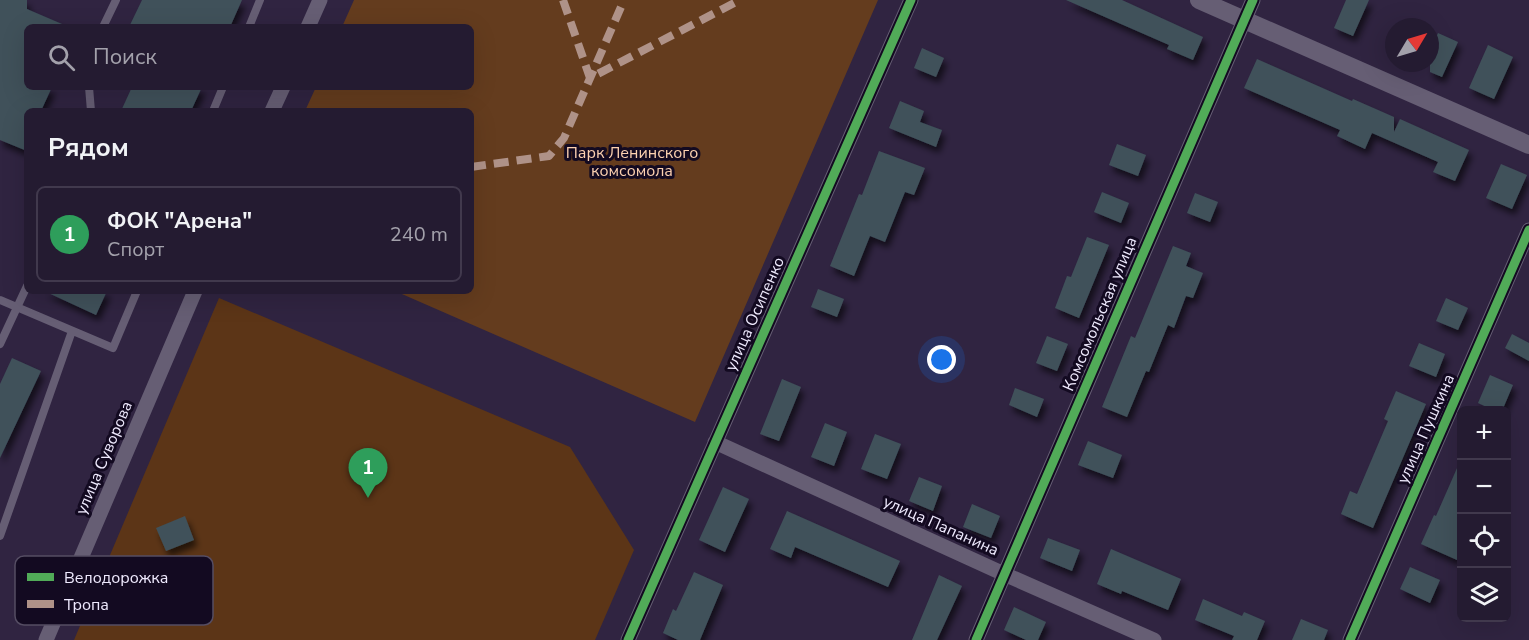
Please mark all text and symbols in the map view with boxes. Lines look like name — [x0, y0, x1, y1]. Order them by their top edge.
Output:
north arrow — [1385, 18, 1439, 72]
search box — [24, 24, 474, 90]
icon: search — [45, 41, 78, 74]
text: Поиск — [93, 42, 157, 72]
text: Рядом — [48, 130, 129, 165]
park label: Парк Ленинского комсомола — [566, 142, 698, 182]
text: ФОК "Арена" — [107, 206, 252, 236]
text: 1 — [64, 221, 76, 248]
text: 240 m — [390, 221, 448, 248]
street label: Комсомольская улица — [1058, 234, 1142, 394]
text: Спорт — [107, 236, 164, 263]
street label: улица Осипенко — [720, 253, 790, 375]
your location — [927, 345, 956, 374]
street label: улица Пушкина — [1392, 371, 1460, 487]
street label: улица Суворова — [70, 398, 138, 518]
map controls — [1457, 406, 1511, 622]
button: + — [1457, 406, 1511, 460]
pin: 1 — [348, 448, 388, 498]
button: − — [1457, 460, 1511, 514]
street label: улица Папанина — [880, 491, 1002, 561]
button: locate — [1457, 514, 1511, 568]
legend — [15, 556, 213, 625]
text: Велодорожка — [64, 567, 168, 589]
button: layers — [1457, 568, 1511, 622]
text: Тропа — [64, 594, 109, 616]

